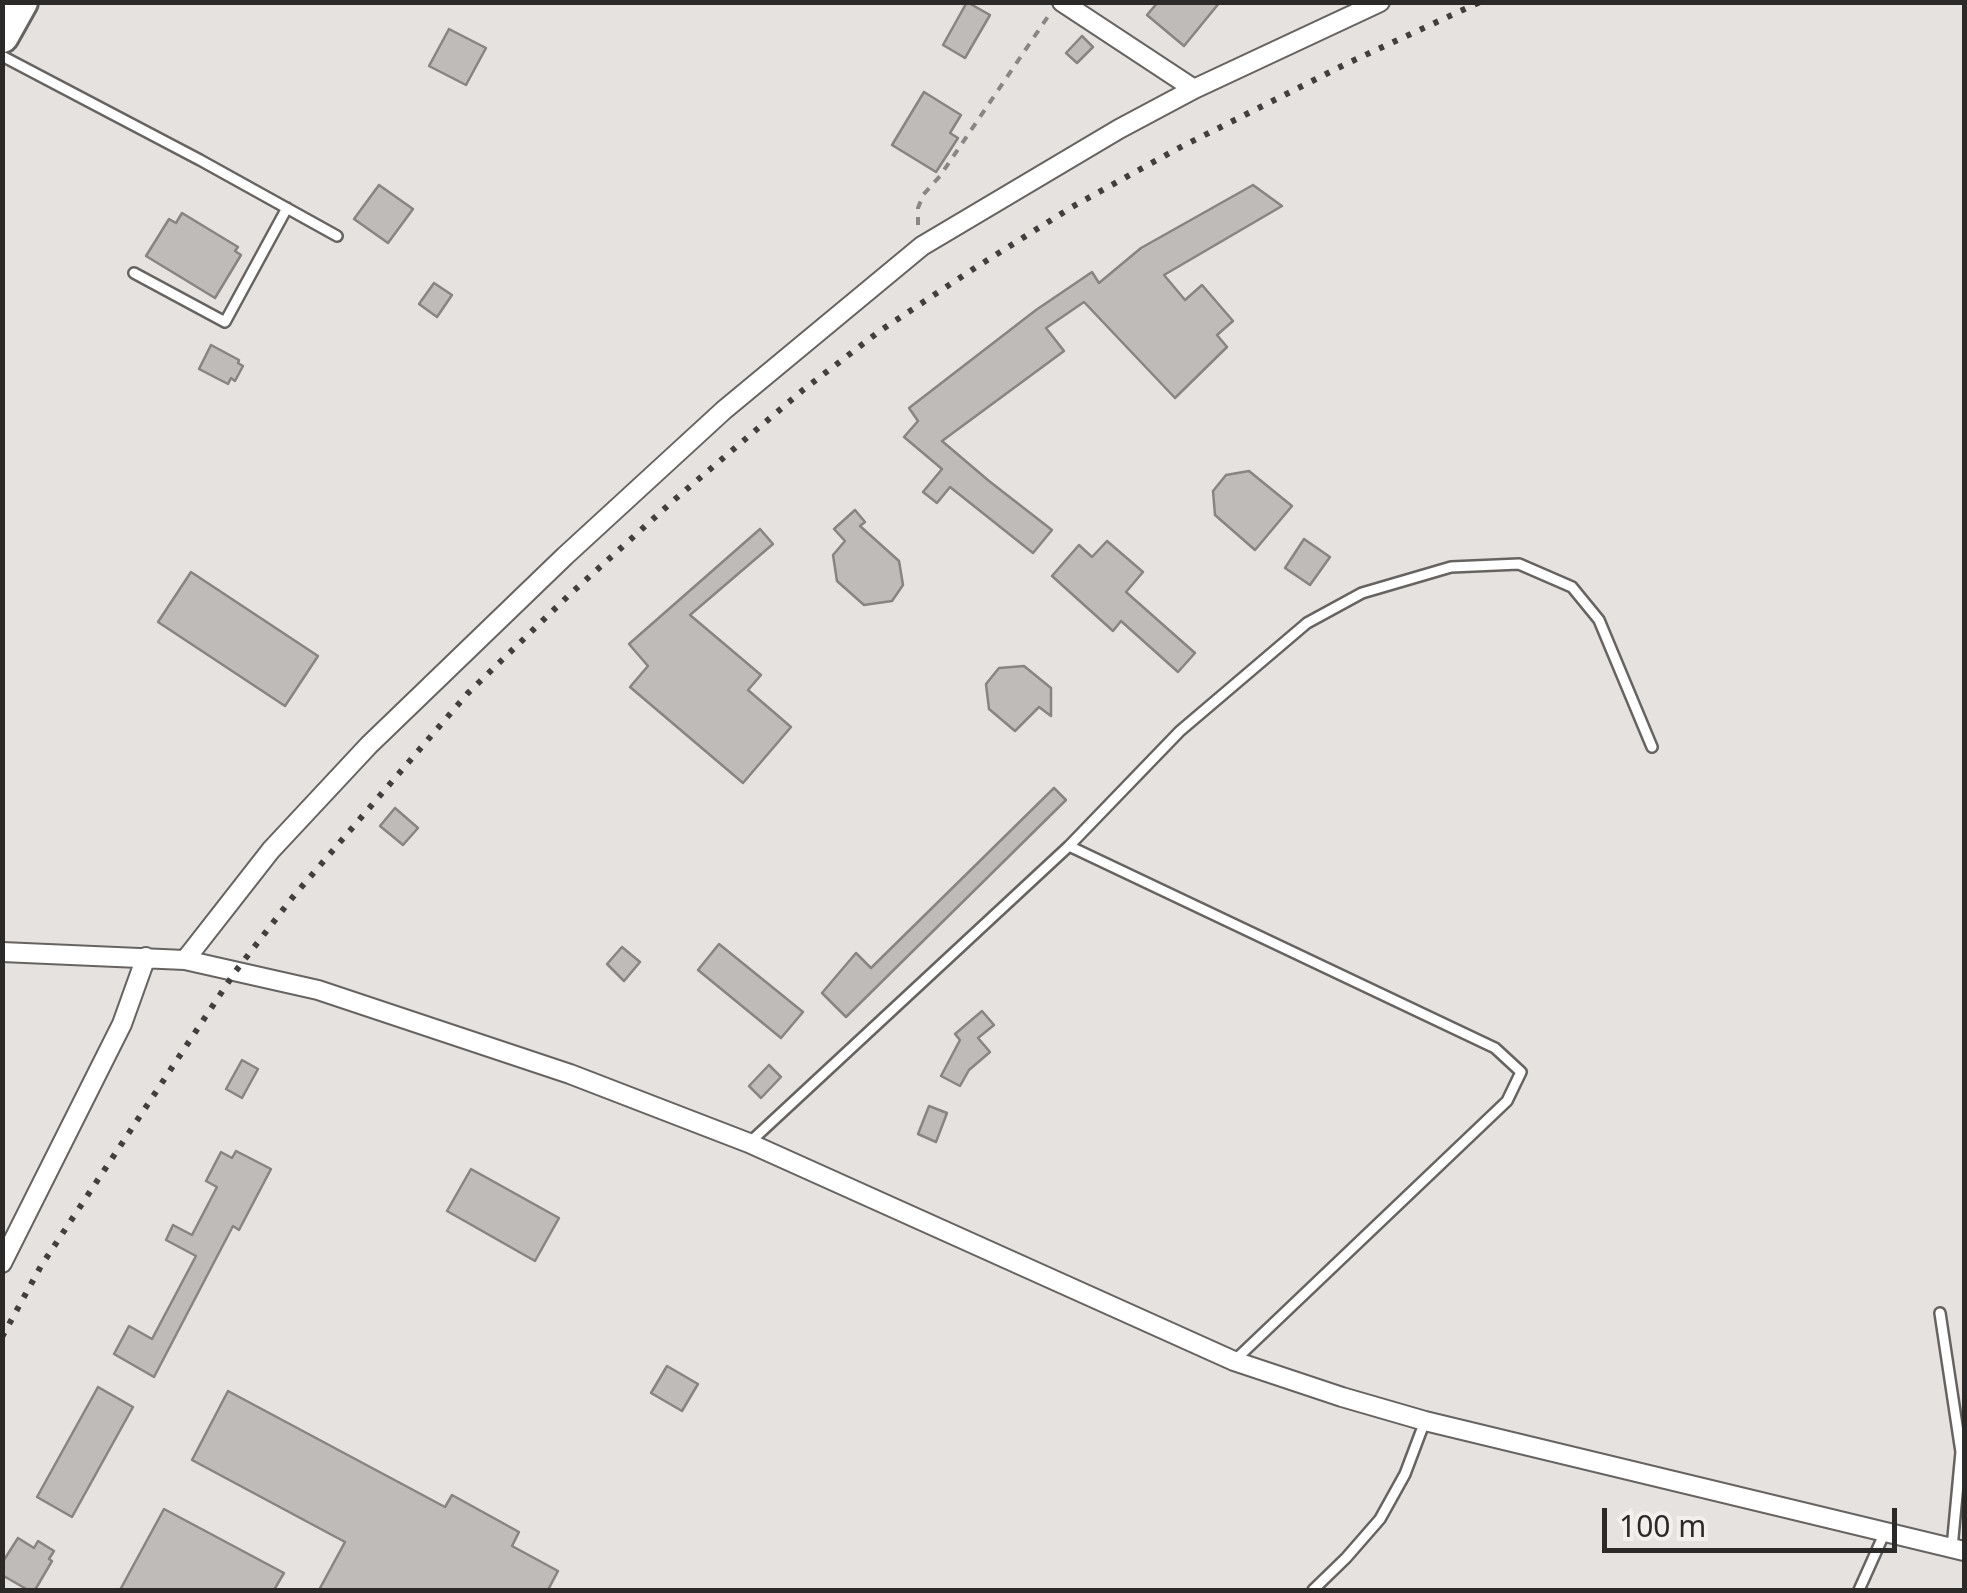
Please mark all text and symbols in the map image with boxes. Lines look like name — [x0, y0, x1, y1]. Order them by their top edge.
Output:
scale bar — [1607, 1488, 1902, 1550]
text: 100 m — [1619, 1505, 1706, 1546]

